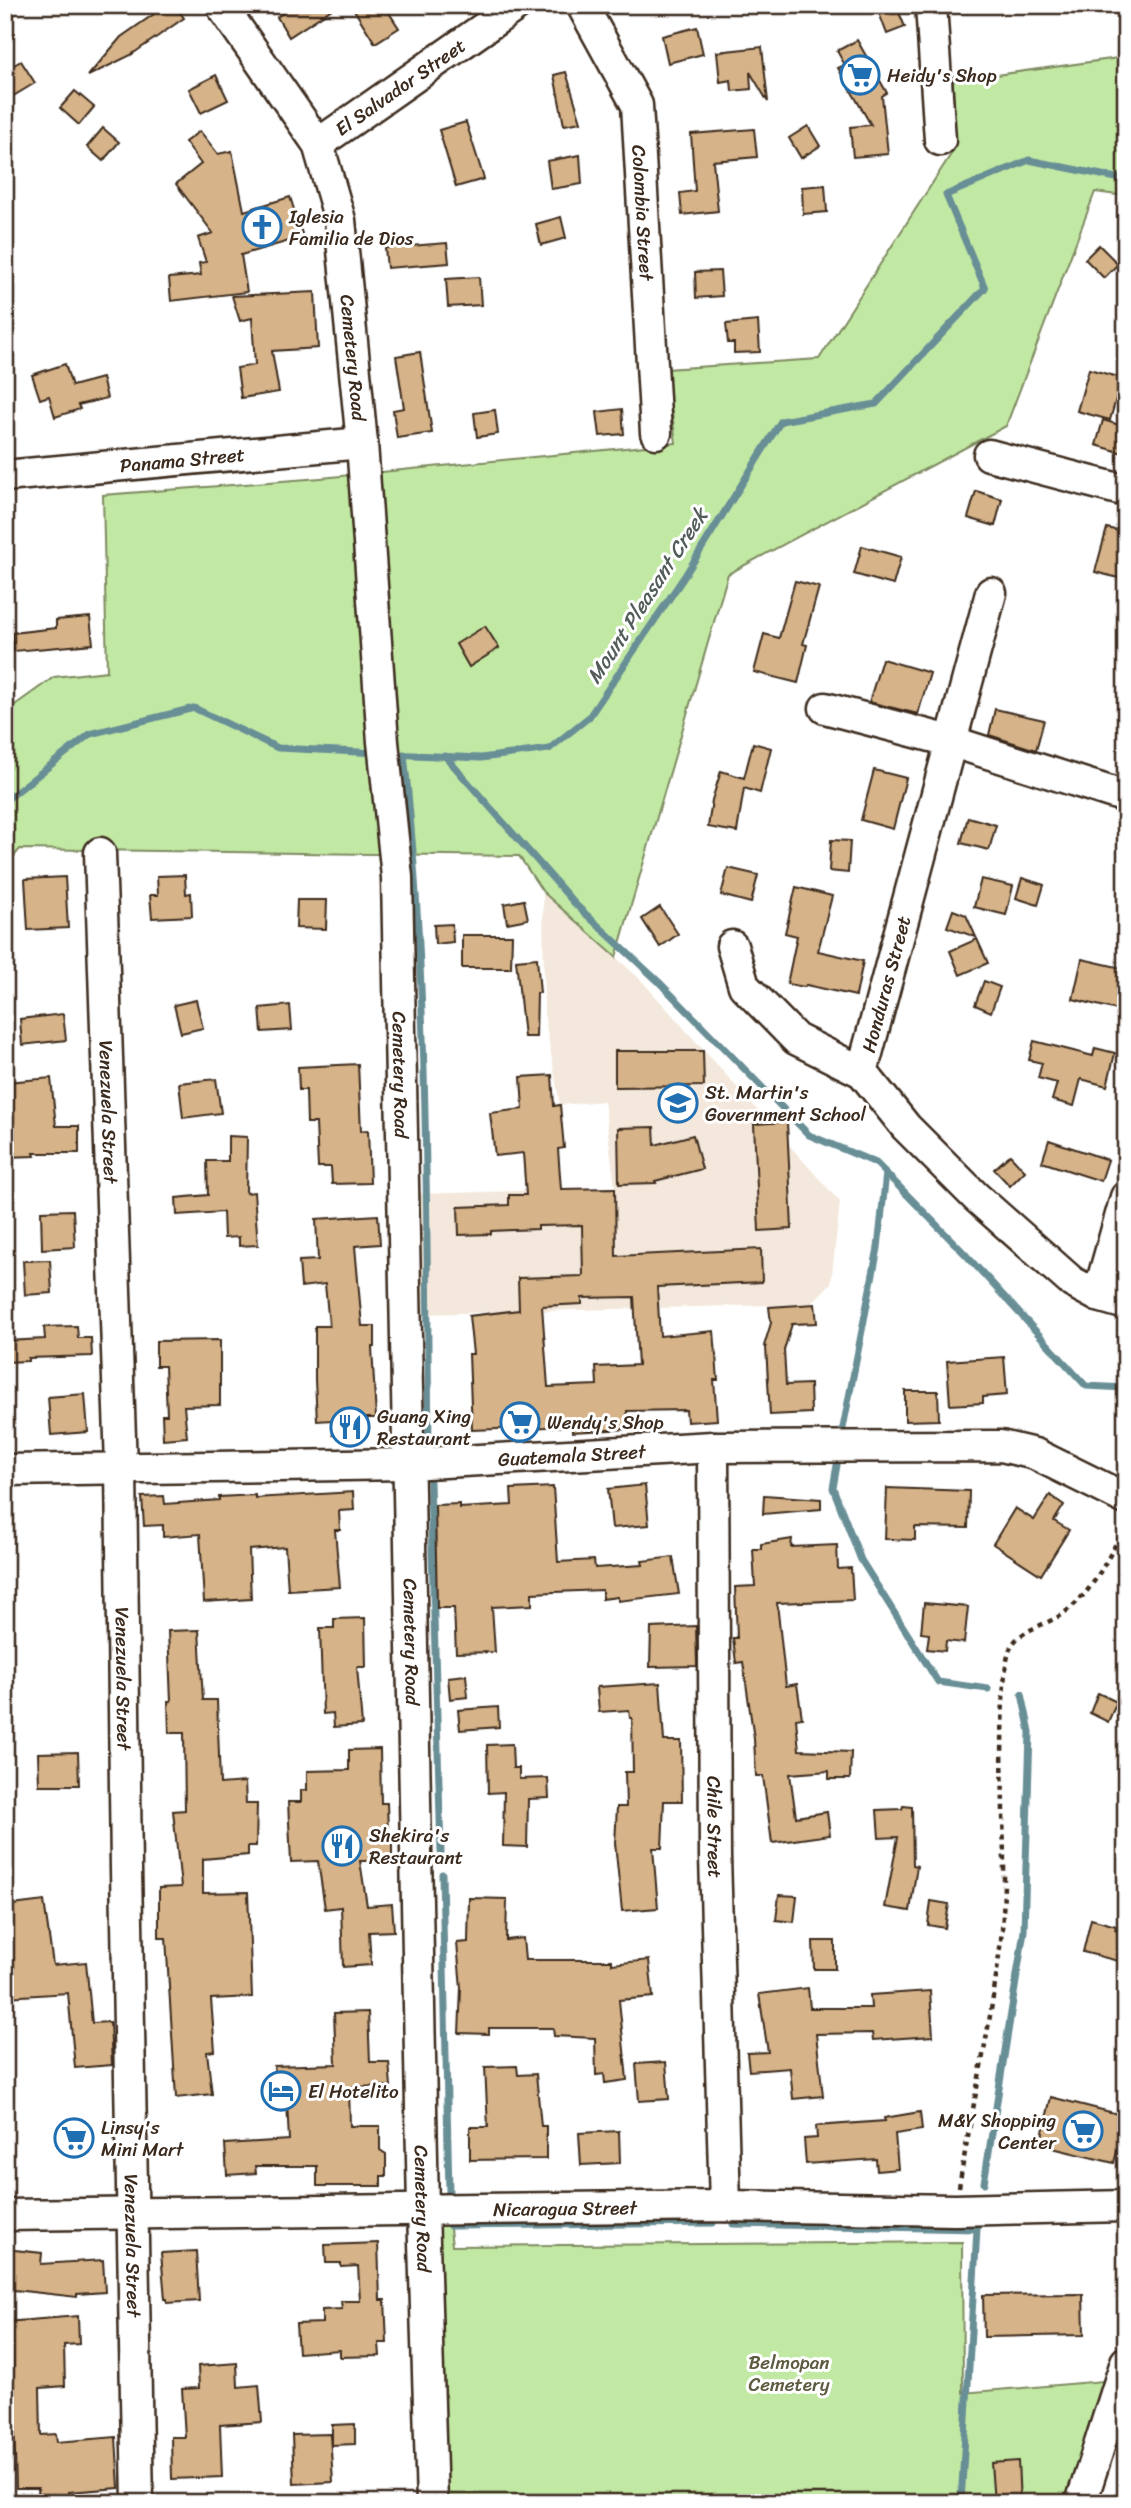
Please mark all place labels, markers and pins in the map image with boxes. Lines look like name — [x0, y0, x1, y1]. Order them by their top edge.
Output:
supermarket icon: Heidy's Shop — [839, 54, 881, 96]
place label: Heidy's Shop — [887, 59, 997, 92]
place label: Iglesia Familia de Dios — [288, 200, 414, 255]
church icon: Iglesia Familia de Dios — [241, 206, 283, 248]
place label: St. Martin's Government School — [705, 1076, 866, 1131]
school or university icon: St. Martin's Government School — [657, 1082, 699, 1124]
place label: Guang Xing Restaurant — [377, 1400, 471, 1455]
supermarket icon: Wendy's Shop — [499, 1401, 541, 1443]
restaurant icon: Guang Xing Restaurant — [329, 1406, 371, 1448]
place label: Wendy's Shop — [547, 1406, 664, 1439]
place label: Shekira's Restaurant — [369, 1819, 463, 1874]
restaurant icon: Shekira's Restaurant — [321, 1825, 363, 1867]
hotel icon: El Hotelito — [260, 2070, 302, 2112]
place label: El Hotelito — [308, 2075, 399, 2108]
place label: M&Y Shopping Center — [938, 2104, 1057, 2159]
supermarket icon: M&Y Shopping Center — [1062, 2110, 1104, 2152]
place label: Linsy's Mini Mart — [101, 2111, 185, 2166]
supermarket icon: Linsy's Mini Mart — [53, 2117, 95, 2159]

